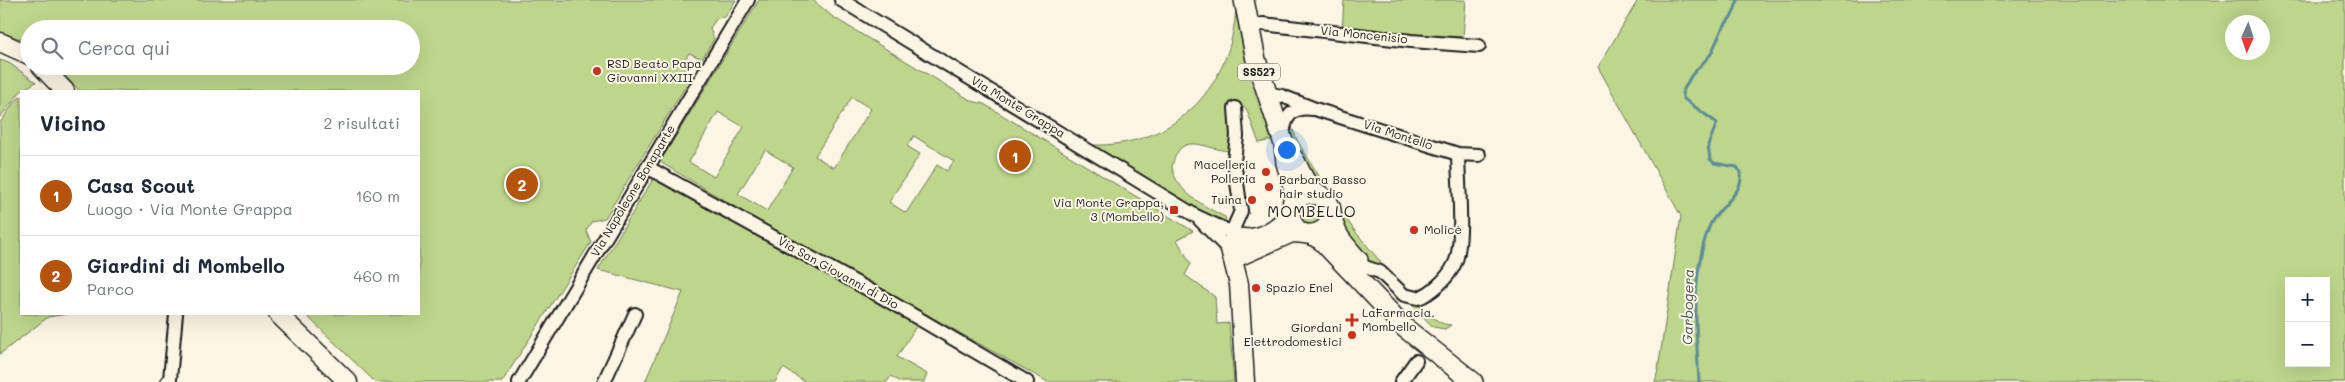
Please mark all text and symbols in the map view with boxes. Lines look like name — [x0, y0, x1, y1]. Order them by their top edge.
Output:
north arrow — [2225, 15, 2270, 60]
search box — [20, 20, 420, 75]
street label: Via Moncenisio — [1320, 21, 1408, 47]
icon: search — [38, 34, 66, 62]
text: Cerca qui — [78, 35, 170, 60]
place label: RSD Beato Papa Giovanni XXIII — [607, 55, 702, 85]
road number: SS527 — [1238, 64, 1280, 80]
marker: RSD Beato Papa Giovanni XXIII — [591, 65, 603, 77]
street label: Via Monte Grappa — [968, 72, 1069, 141]
text: Vicino — [40, 109, 105, 136]
text: 2 risultati — [324, 112, 400, 133]
street label: Via Montello — [1362, 115, 1435, 153]
street label: Via Napoleone Bonaparte — [586, 122, 678, 259]
pin: 1 — [999, 137, 1031, 175]
your location — [1274, 137, 1300, 163]
place label: Macelleria Polleria — [1194, 156, 1256, 186]
pin: 2 — [506, 165, 538, 203]
marker: Macelleria Polleria — [1260, 166, 1272, 178]
place label: Barbara Basso hair studio — [1279, 171, 1366, 201]
text: Casa Scout — [87, 173, 195, 198]
marker: Barbara Basso hair studio — [1263, 181, 1275, 193]
text: 1 — [52, 185, 60, 206]
text: 160 m — [355, 185, 400, 206]
place label: Tuina — [1211, 191, 1242, 207]
place label: Via Monte Grappa, 3 (Mombello) — [1053, 194, 1164, 224]
marker: Tuina — [1246, 194, 1258, 206]
text: Luogo · Via Monte Grappa — [87, 198, 293, 219]
district label: MOMBELLO — [1267, 201, 1357, 221]
marker: Via Monte Grappa, 3 (Mombello) — [1168, 204, 1180, 216]
place label: Molicè — [1424, 221, 1462, 237]
marker: Molicè — [1408, 224, 1420, 236]
street label: Via San Giovanni di Dio — [775, 232, 902, 312]
text: Giardini di Mombello — [87, 253, 285, 278]
text: 2 — [52, 265, 60, 286]
text: 460 m — [353, 265, 400, 286]
water label: Garbogera — [1677, 269, 1698, 345]
map controls — [2285, 277, 2330, 367]
button: + — [2285, 277, 2330, 322]
text: Parco — [87, 278, 134, 299]
place label: Spazio Enel — [1266, 279, 1333, 295]
marker: Spazio Enel — [1250, 282, 1262, 294]
place label: LaFarmacia. Mombello — [1362, 304, 1435, 334]
marker: LaFarmacia. Mombello — [1346, 314, 1358, 326]
place label: Giordani Elettrodomestici — [1244, 319, 1342, 349]
button: − — [2285, 322, 2330, 367]
marker: Giordani Elettrodomestici — [1346, 329, 1358, 341]

